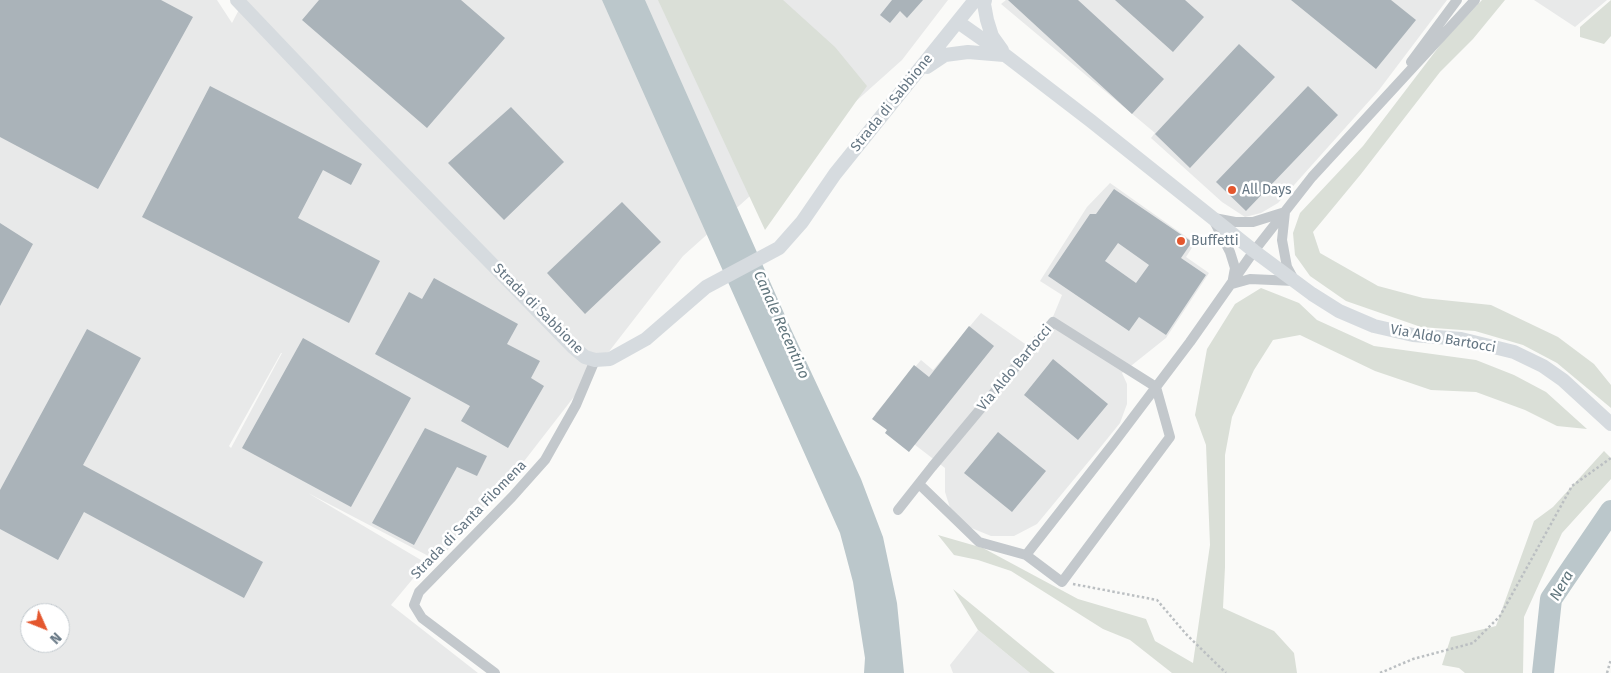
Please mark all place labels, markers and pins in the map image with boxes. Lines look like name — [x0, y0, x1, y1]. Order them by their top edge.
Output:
place label: All Days — [1242, 182, 1292, 198]
marker: All Days — [1226, 184, 1238, 196]
place label: Buffetti — [1191, 233, 1239, 249]
marker: Buffetti — [1175, 235, 1187, 247]

